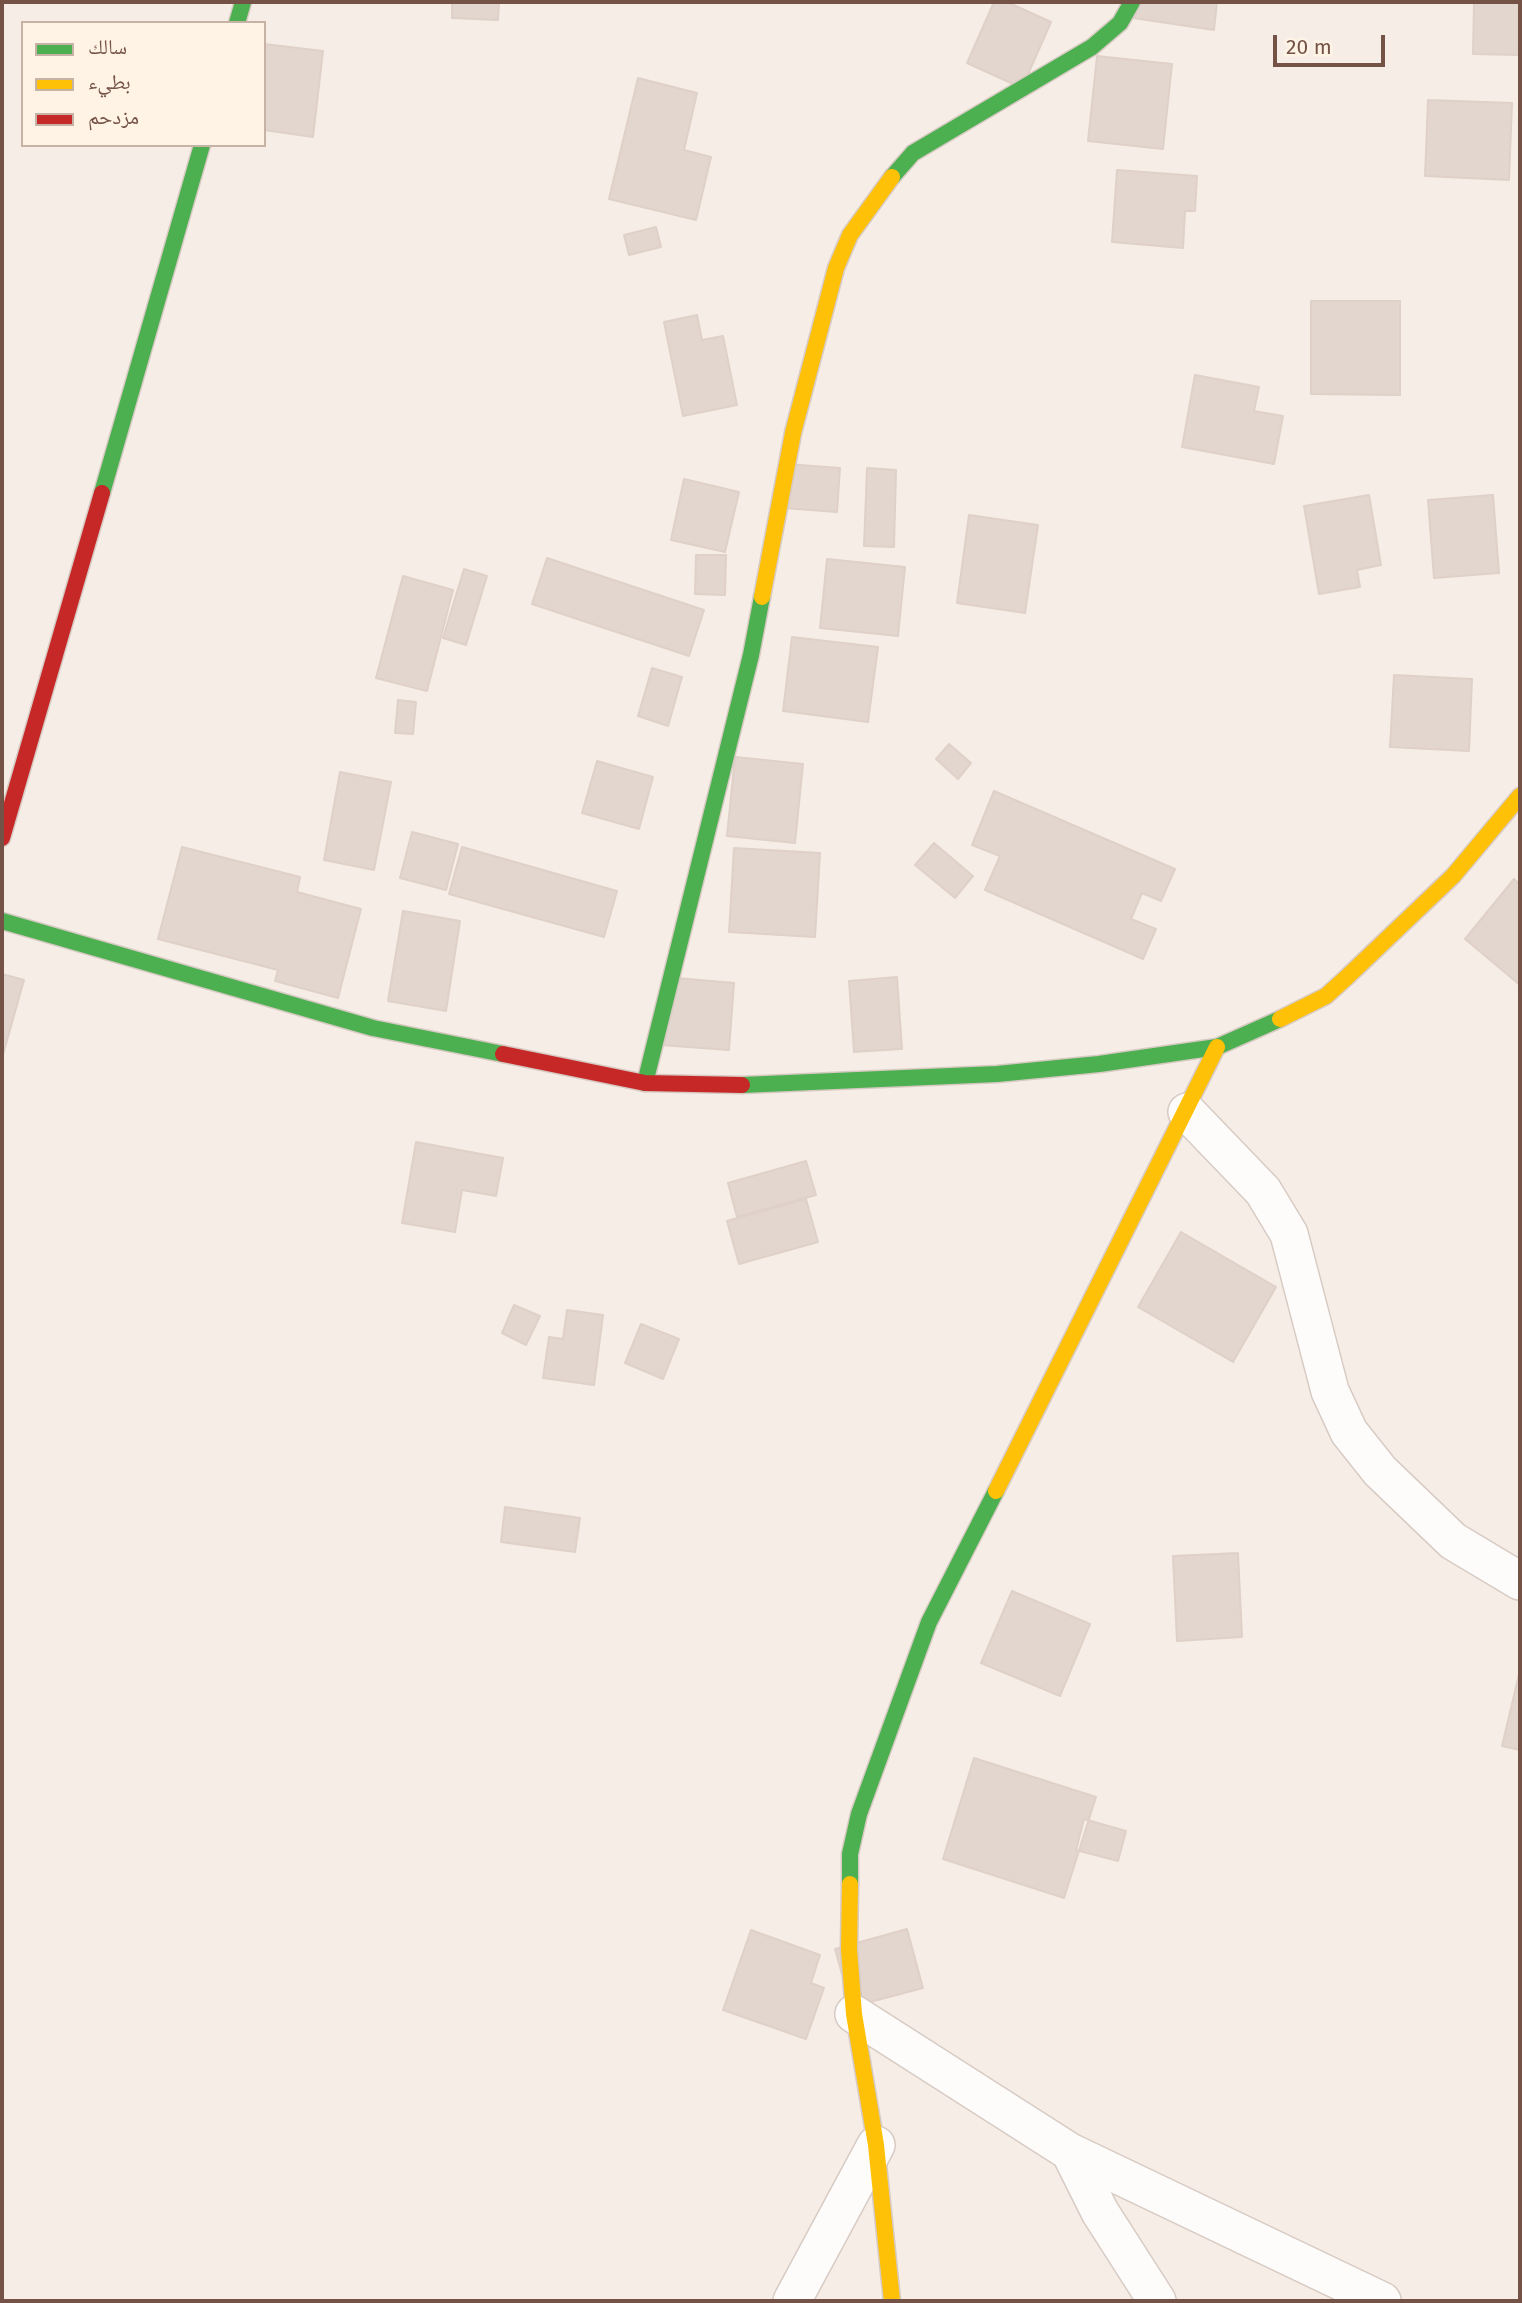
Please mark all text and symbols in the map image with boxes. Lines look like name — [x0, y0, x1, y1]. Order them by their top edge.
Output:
legend — [21, 21, 266, 147]
scale bar — [1277, 21, 1389, 65]
text: سالك — [88, 34, 127, 60]
text: 20 m — [1286, 34, 1332, 60]
text: بطيء — [88, 69, 131, 95]
text: مزدحم — [88, 104, 139, 130]

